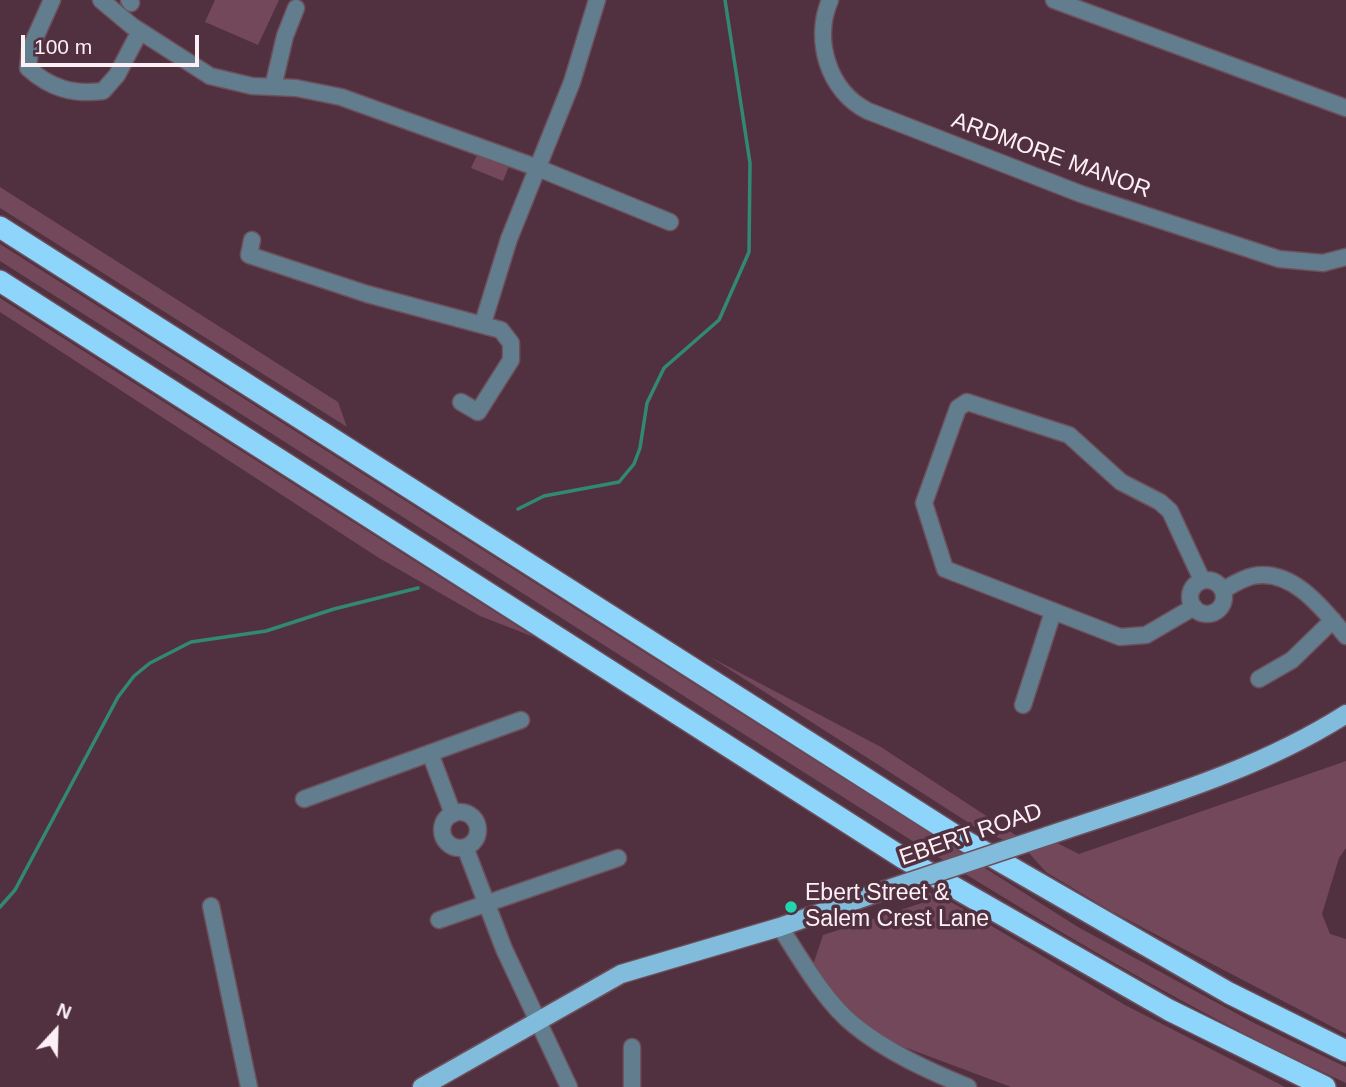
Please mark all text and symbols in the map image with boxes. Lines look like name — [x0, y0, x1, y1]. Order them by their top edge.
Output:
scale bar — [24, 21, 203, 65]
text: 100 m — [34, 35, 92, 58]
street label: ARDMORE MANOR — [948, 107, 1154, 205]
street label: EBERT ROAD — [896, 798, 1046, 872]
place label: Ebert Street & Salem Crest Lane — [805, 880, 989, 934]
marker: Ebert Street & Salem Crest Lane — [783, 899, 799, 915]
north arrow — [21, 996, 91, 1066]
text: N — [54, 999, 74, 1023]

